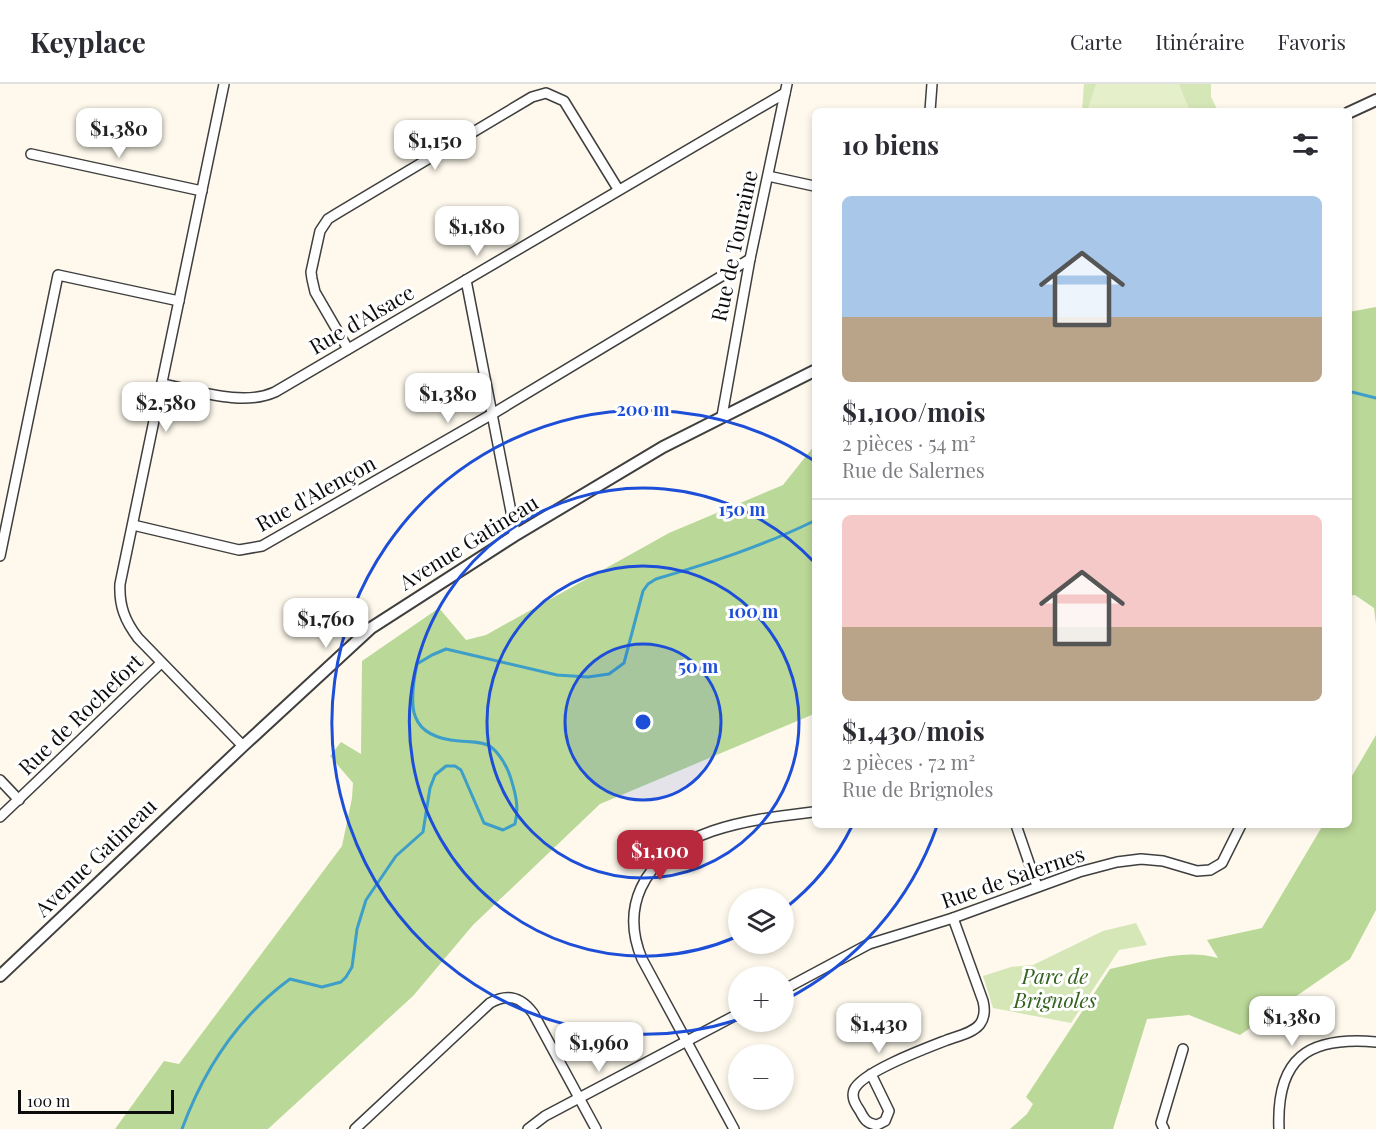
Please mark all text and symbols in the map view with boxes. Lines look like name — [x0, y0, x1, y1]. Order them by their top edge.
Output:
text: Keyplace — [30, 23, 146, 60]
text: Carte — [1070, 27, 1122, 55]
text: Itinéraire — [1155, 27, 1245, 55]
text: Favoris — [1278, 27, 1346, 55]
pin: $1,380 — [70, 108, 168, 159]
text: $1,380 — [90, 114, 148, 141]
pin: $1,150 — [386, 120, 484, 171]
text: $1,150 — [408, 126, 462, 153]
text: 10 biens — [842, 127, 939, 162]
icon: filters — [1289, 128, 1322, 161]
street label: Rue de Touraine — [703, 167, 763, 324]
pin: $1,180 — [428, 206, 526, 257]
text: $1,180 — [449, 212, 505, 239]
icon: home — [1028, 235, 1136, 343]
street label: Rue d'Alsace — [303, 277, 419, 360]
pin: $1,380 — [399, 373, 497, 424]
text: $1,380 — [419, 379, 477, 406]
pin: $2,580 — [117, 382, 215, 433]
text: $2,580 — [136, 388, 196, 415]
text: $1,100/mois — [842, 394, 985, 429]
text: 200 m — [616, 397, 670, 421]
text: 2 pièces · 54 m² — [842, 429, 976, 456]
street label: Rue d'Alençon — [250, 447, 380, 537]
text: Rue de Salernes — [842, 456, 985, 483]
street label: Avenue Gatineau — [392, 487, 543, 596]
text: 150 m — [718, 497, 766, 521]
icon: home — [1028, 554, 1136, 662]
pin: $1,760 — [277, 598, 375, 649]
text: 100 m — [728, 599, 779, 623]
text: $1,760 — [297, 604, 355, 631]
street label: Rue de Rochefort — [11, 647, 148, 780]
text: 50 m — [678, 654, 719, 678]
centre of rings — [633, 712, 653, 732]
text: $1,430/mois — [842, 713, 985, 748]
text: 2 pièces · 72 m² — [842, 748, 975, 775]
text: Rue de Brignoles — [842, 775, 993, 802]
street label: Avenue Gatineau — [27, 791, 162, 923]
pin: $1,100 — [611, 830, 709, 881]
text: $1,100 — [631, 836, 689, 863]
street label: Rue de Salernes — [937, 838, 1088, 914]
map controls — [728, 888, 794, 1110]
button: layers — [728, 888, 794, 954]
park label: Parc de Brignoles — [1012, 961, 1097, 1013]
button: + — [728, 966, 794, 1032]
pin: $1,380 — [1243, 996, 1341, 1047]
text: $1,380 — [1263, 1002, 1321, 1029]
pin: $1,430 — [830, 1003, 928, 1054]
text: $1,430 — [850, 1009, 908, 1036]
pin: $1,960 — [550, 1022, 648, 1073]
text: $1,960 — [569, 1028, 629, 1055]
button: − — [728, 1044, 794, 1110]
scale bar — [18, 1087, 174, 1114]
text: 100 m — [27, 1090, 70, 1111]

